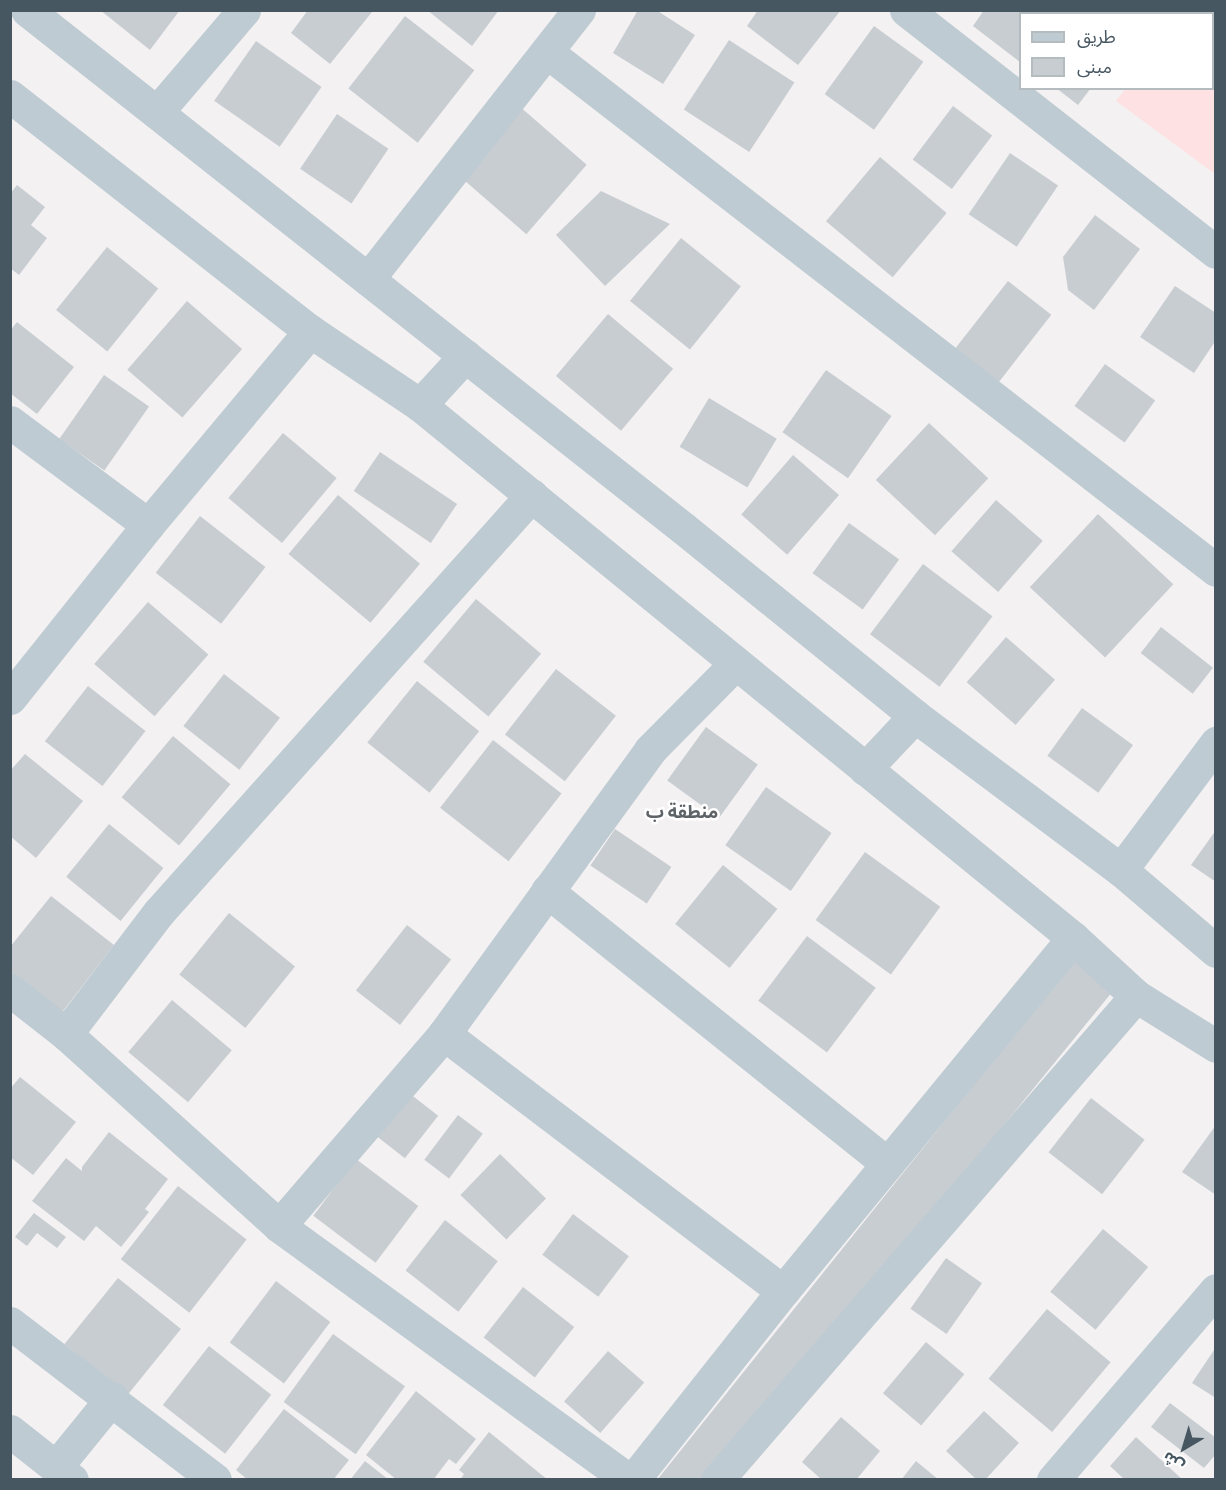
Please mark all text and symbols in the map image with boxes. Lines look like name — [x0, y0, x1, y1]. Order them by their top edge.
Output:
legend — [1019, 12, 1214, 90]
text: طريق — [1077, 25, 1116, 47]
text: مبنى — [1077, 55, 1112, 77]
district label: منطقة ب — [646, 800, 718, 822]
north arrow — [1154, 1418, 1214, 1478]
text: ش — [1158, 1448, 1187, 1477]

